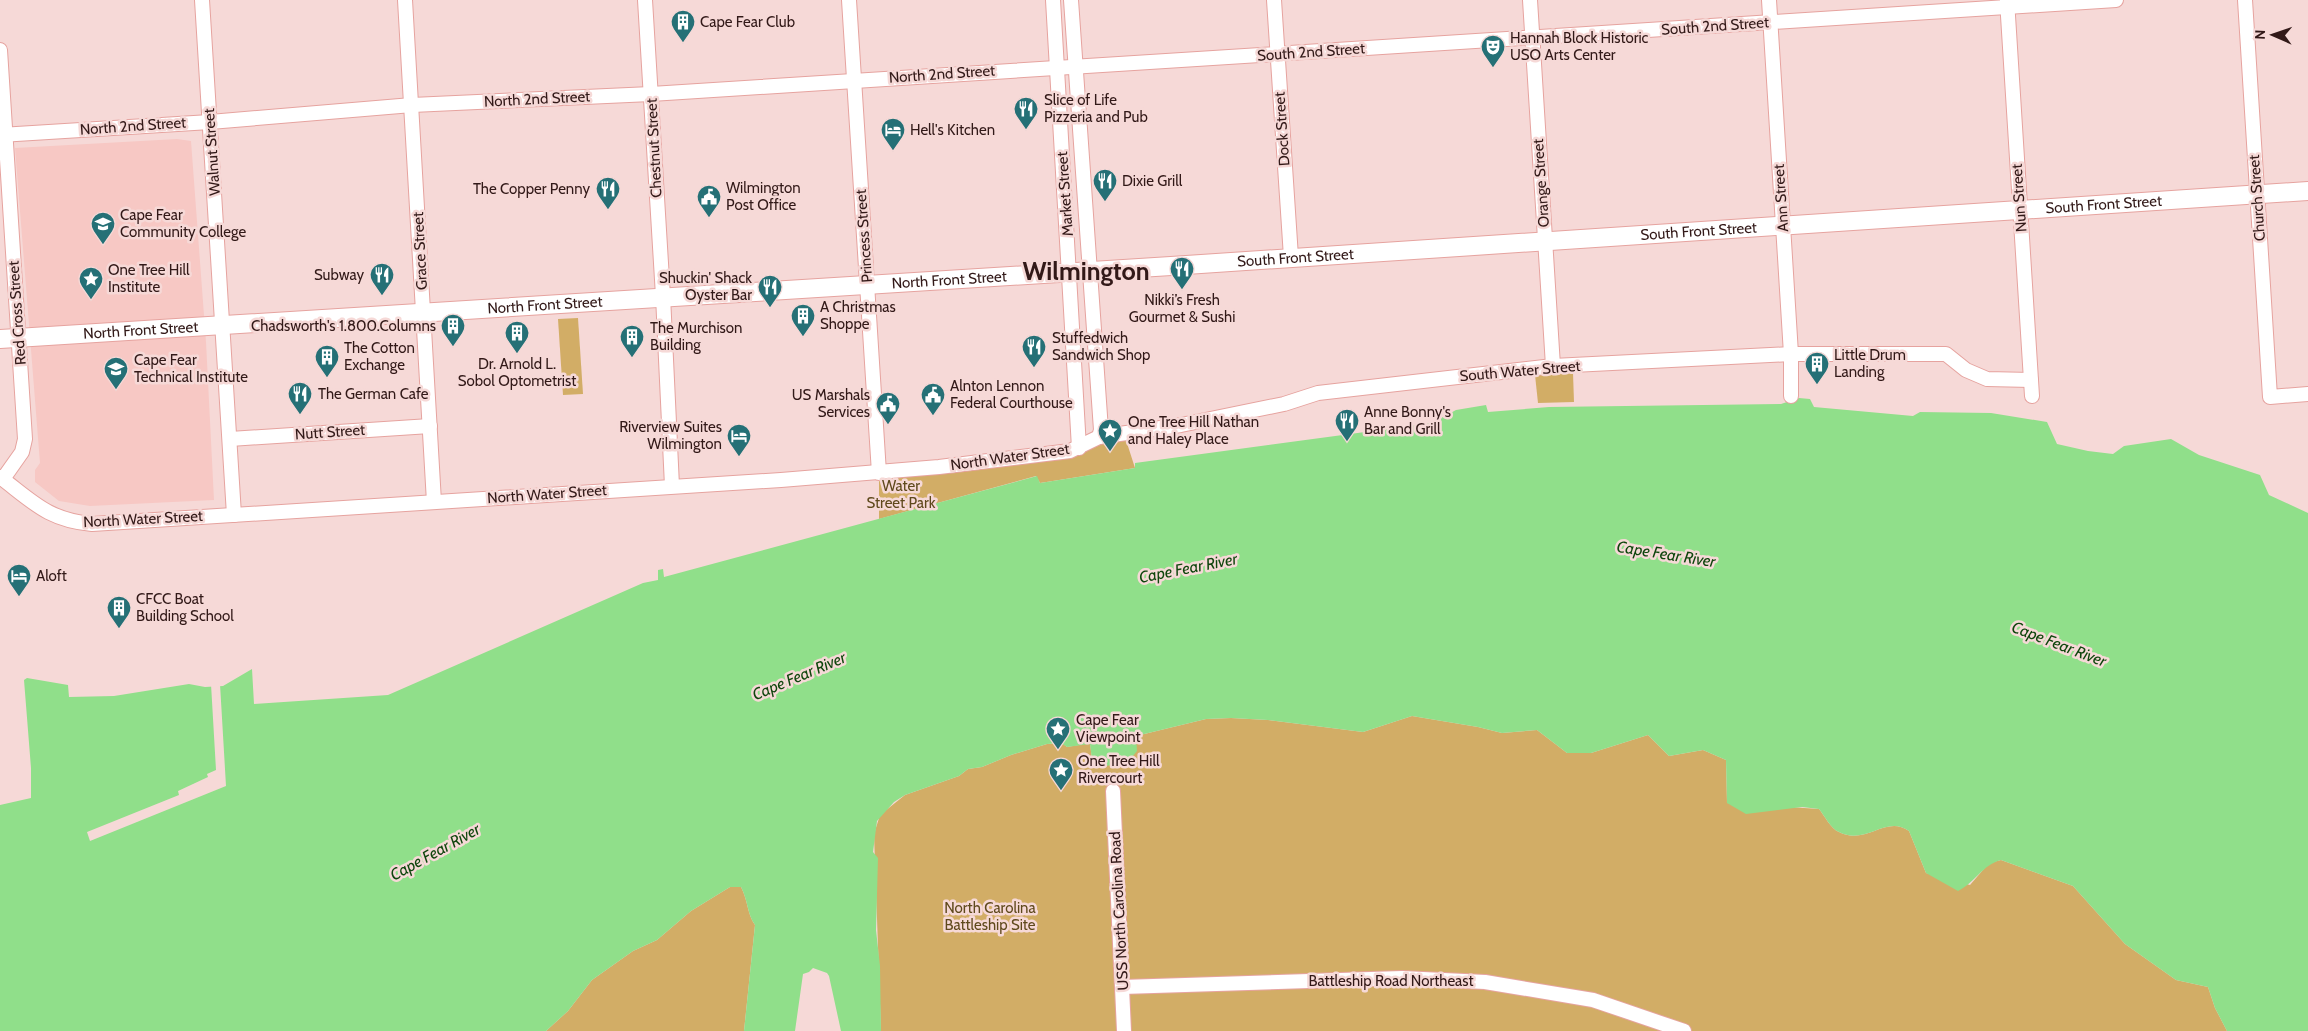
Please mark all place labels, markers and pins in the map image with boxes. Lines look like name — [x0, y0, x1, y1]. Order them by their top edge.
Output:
building icon: Cape Fear Club — [670, 9, 696, 43]
place label: Cape Fear Club — [700, 13, 795, 31]
place label: Hannah Block Historic USO Arts Center — [1510, 29, 1649, 64]
theatre icon: Hannah Block Historic USO Arts Center — [1480, 34, 1506, 68]
place label: Slice of Life Pizzeria and Pub — [1044, 91, 1148, 126]
restaurant icon: Slice of Life Pizzeria and Pub — [1013, 96, 1039, 130]
hotel icon: Hell's Kitchen — [880, 117, 906, 151]
place label: Hell's Kitchen — [910, 121, 995, 139]
restaurant icon: Dixie Grill — [1092, 168, 1118, 202]
place label: Dixie Grill — [1122, 172, 1183, 190]
restaurant icon: The Copper Penny — [595, 176, 621, 210]
place label: Wilmington Post Office — [726, 179, 801, 214]
place label: The Copper Penny — [473, 180, 590, 198]
public building icon: Wilmington Post Office — [696, 184, 722, 218]
place label: Cape Fear Community College — [120, 206, 246, 241]
school or university icon: Cape Fear Community College — [90, 211, 116, 245]
restaurant icon: Nikki’s Fresh Gourmet & Sushi — [1169, 256, 1195, 290]
place label: One Tree Hill Institute — [108, 261, 190, 296]
restaurant icon: Subway — [369, 262, 395, 296]
place icon: One Tree Hill Institute — [78, 266, 104, 300]
place label: Subway — [314, 266, 364, 284]
place label: Shuckin' Shack Oyster Bar — [659, 269, 752, 304]
restaurant icon: Shuckin' Shack Oyster Bar — [757, 274, 783, 308]
place label: Nikki’s Fresh Gourmet & Sushi — [1129, 291, 1235, 326]
place label: A Christmas Shoppe — [820, 298, 896, 333]
building icon: A Christmas Shoppe — [790, 303, 816, 337]
building icon: Chadsworth's 1.800.Columns — [440, 313, 466, 347]
place label: Chadsworth's 1.800.Columns — [251, 317, 436, 335]
place label: The Murchison Building — [650, 319, 742, 354]
building icon: Dr. Arnold L. Sobol Optometrist — [504, 320, 530, 354]
building icon: The Murchison Building — [619, 324, 645, 358]
place label: Stuffedwich Sandwich Shop — [1052, 329, 1150, 364]
restaurant icon: Stuffedwich Sandwich Shop — [1021, 334, 1047, 368]
place label: The Cotton Exchange — [344, 339, 415, 374]
building icon: The Cotton Exchange — [314, 344, 340, 378]
place label: Little Drum Landing — [1834, 346, 1906, 381]
place label: Cape Fear Technical Institute — [134, 351, 248, 386]
building icon: Little Drum Landing — [1804, 351, 1830, 385]
place label: Dr. Arnold L. Sobol Optometrist — [458, 355, 576, 390]
school or university icon: Cape Fear Technical Institute — [103, 356, 129, 390]
place label: Alnton Lennon Federal Courthouse — [950, 377, 1073, 412]
restaurant icon: The German Cafe — [287, 381, 313, 415]
public building icon: Alnton Lennon Federal Courthouse — [920, 382, 946, 416]
place label: The German Cafe — [318, 385, 429, 403]
place label: US Marshals Services — [792, 386, 870, 421]
public building icon: US Marshals Services — [875, 391, 901, 425]
place label: Anne Bonny's Bar and Grill — [1364, 403, 1451, 438]
restaurant icon: Anne Bonny's Bar and Grill — [1334, 408, 1360, 442]
place label: One Tree Hill Nathan and Haley Place — [1128, 413, 1259, 448]
place label: Riverview Suites Wilmington — [619, 418, 722, 453]
place icon: One Tree Hill Nathan and Haley Place — [1097, 418, 1123, 452]
hotel icon: Riverview Suites Wilmington — [726, 423, 752, 457]
hotel icon: Aloft — [6, 563, 32, 597]
place label: Aloft — [36, 567, 67, 585]
place label: CFCC Boat Building School — [136, 590, 234, 625]
building icon: CFCC Boat Building School — [106, 595, 132, 629]
place label: Cape Fear Viewpoint — [1076, 711, 1141, 746]
place icon: Cape Fear Viewpoint — [1045, 716, 1071, 750]
place label: One Tree Hill Rivercourt — [1078, 752, 1160, 787]
place icon: One Tree Hill Rivercourt — [1048, 757, 1074, 791]

